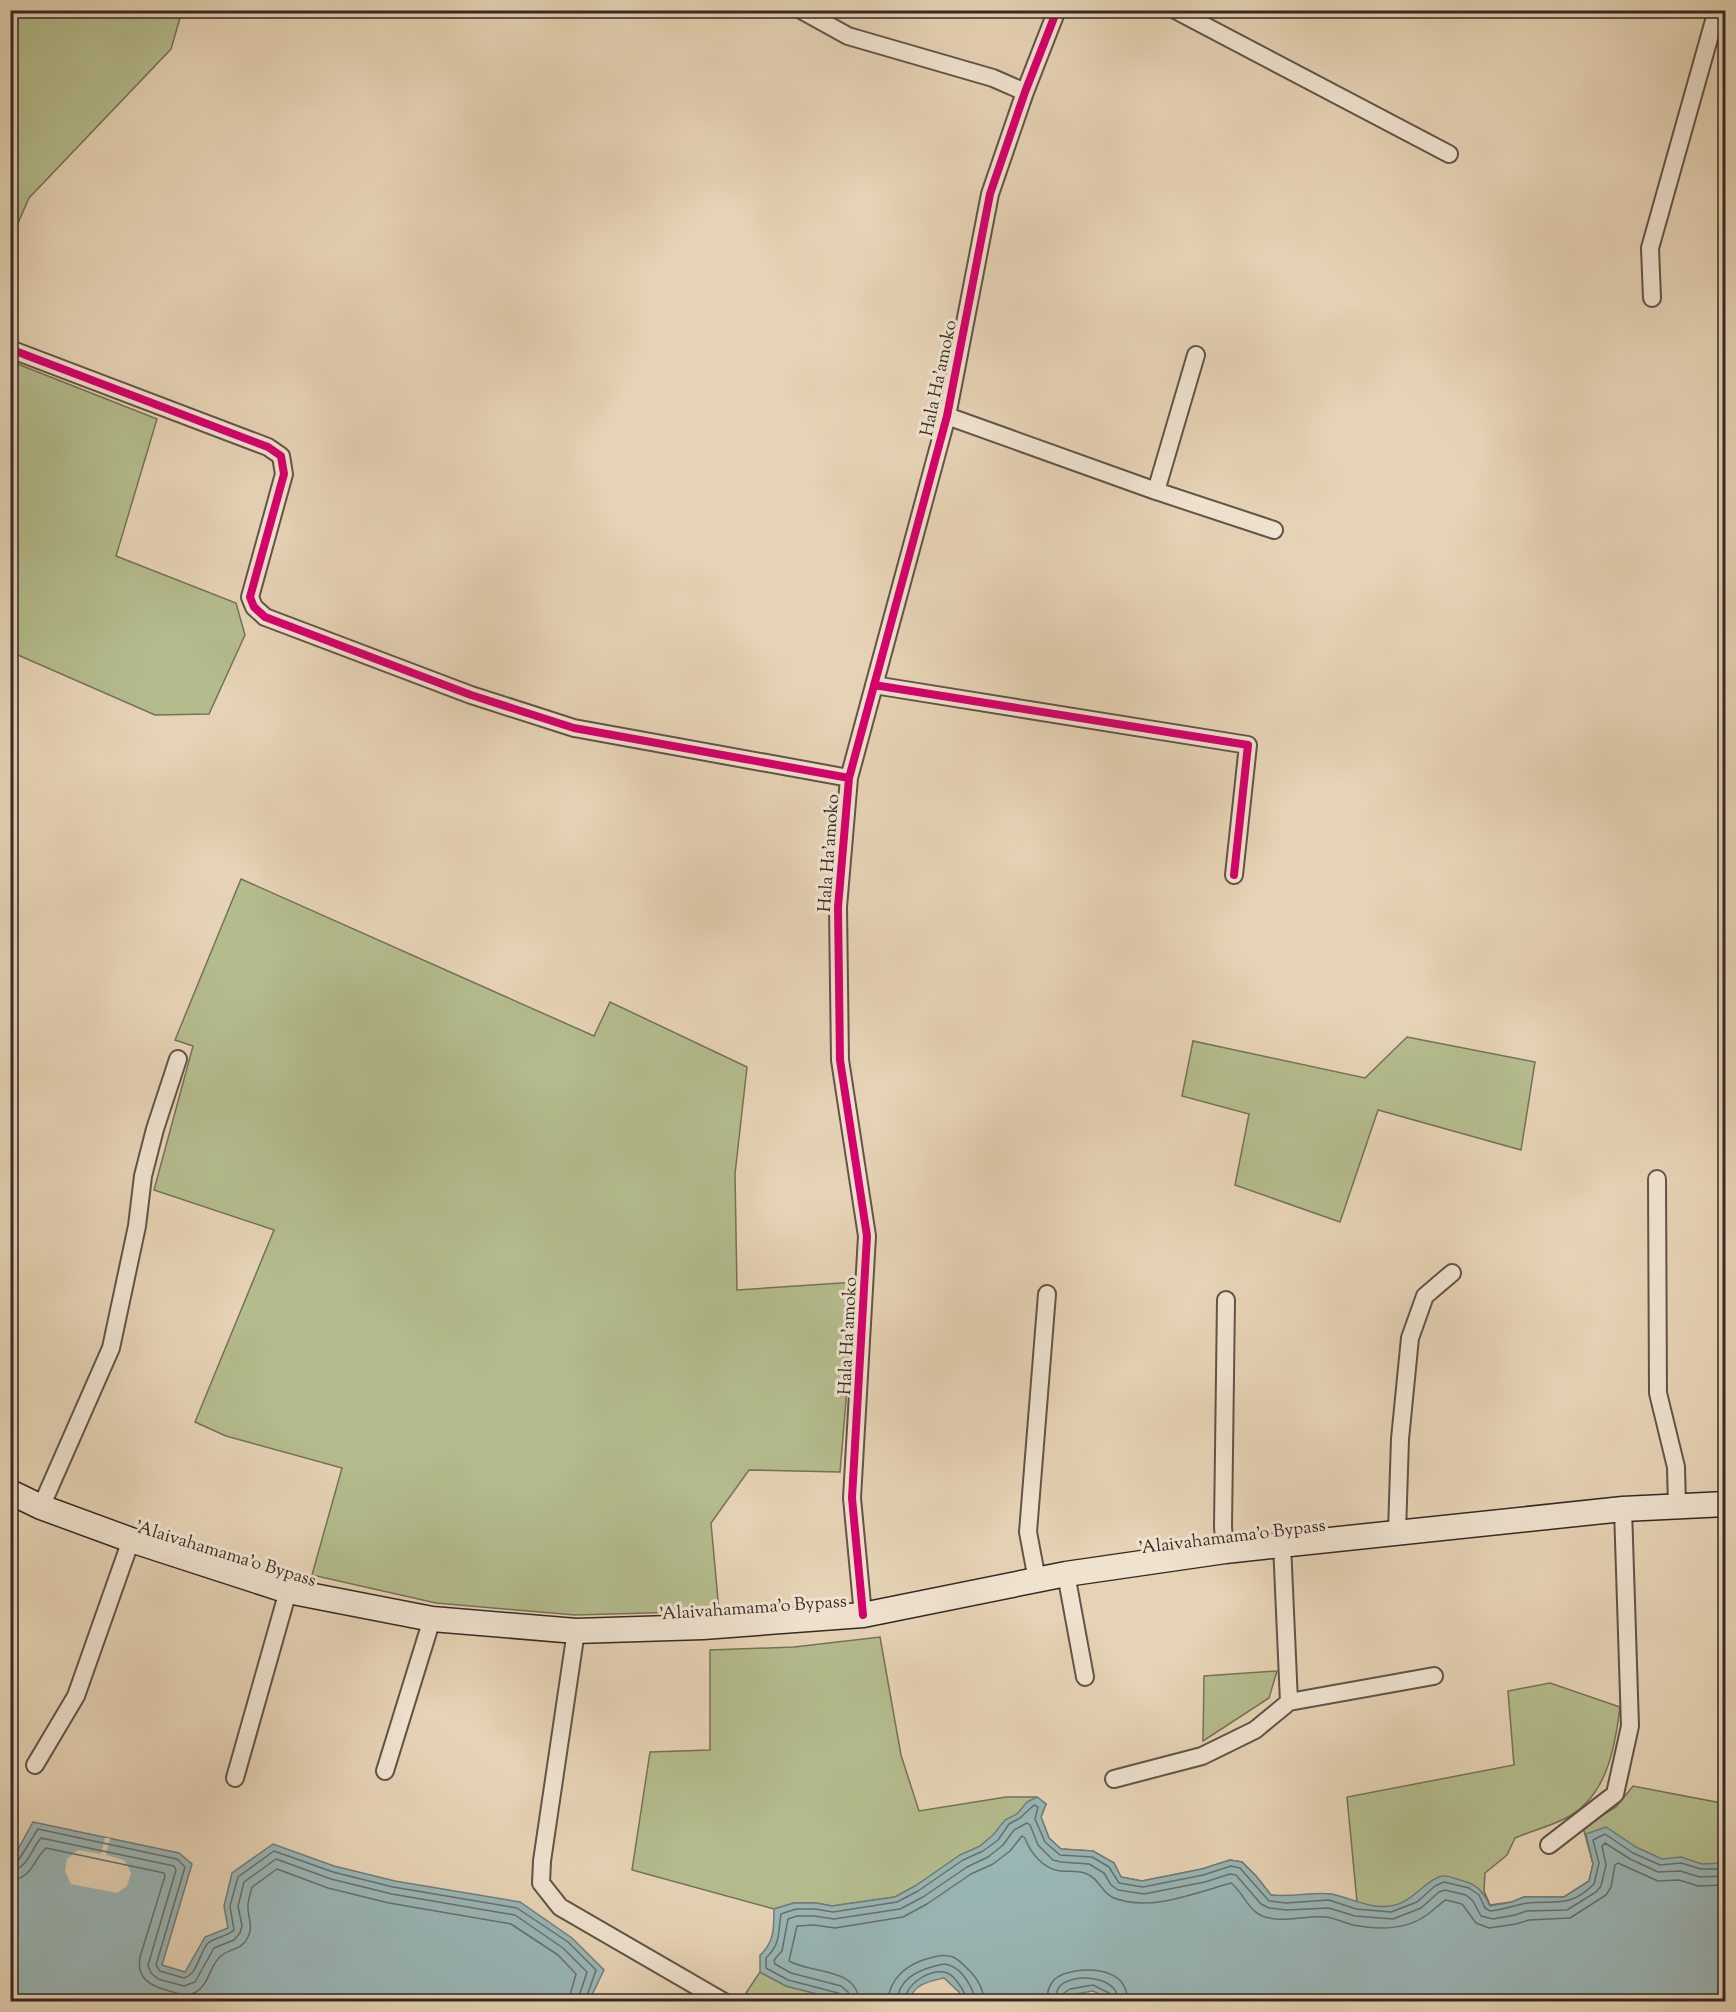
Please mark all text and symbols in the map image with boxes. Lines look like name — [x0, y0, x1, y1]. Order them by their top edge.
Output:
street label: Hala Ha'amoko — [915, 318, 965, 439]
street label: Hala Ha'amoko — [813, 793, 847, 913]
street label: Hala Ha'amoko — [833, 1276, 865, 1396]
street label: 'Alaivahamama'o Bypass — [1137, 1514, 1327, 1562]
street label: 'Alaivahamama'o Bypass — [132, 1515, 319, 1595]
street label: 'Alaivahamama'o Bypass — [658, 1589, 848, 1629]

